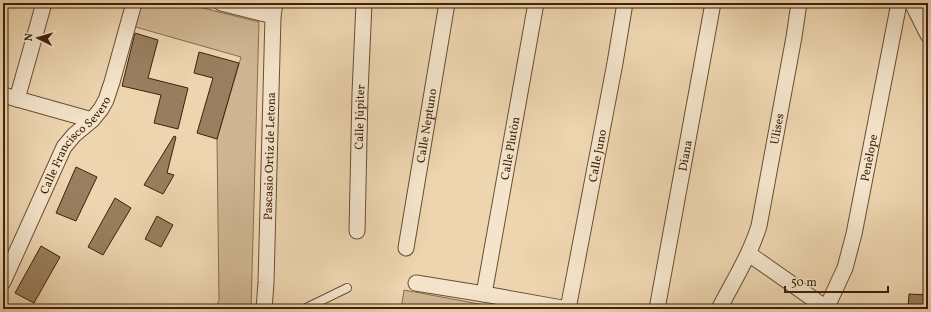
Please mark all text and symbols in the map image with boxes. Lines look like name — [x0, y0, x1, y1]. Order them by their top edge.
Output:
north arrow — [18, 18, 58, 58]
text: N — [22, 33, 37, 42]
street label: Calle Júpiter — [352, 84, 369, 150]
street label: Calle Neptuno — [413, 87, 442, 164]
street label: Pascasio Ortiz de Letona — [261, 92, 280, 220]
street label: Calle Francisco Severo — [37, 94, 115, 197]
street label: Ulises — [767, 112, 789, 146]
street label: Calle Plutòn — [498, 116, 525, 181]
street label: Calle Juno — [585, 128, 611, 184]
street label: Penèlope — [857, 133, 882, 183]
street label: Diana — [675, 139, 697, 173]
scale bar — [785, 268, 888, 294]
text: 50 m — [791, 275, 817, 291]

